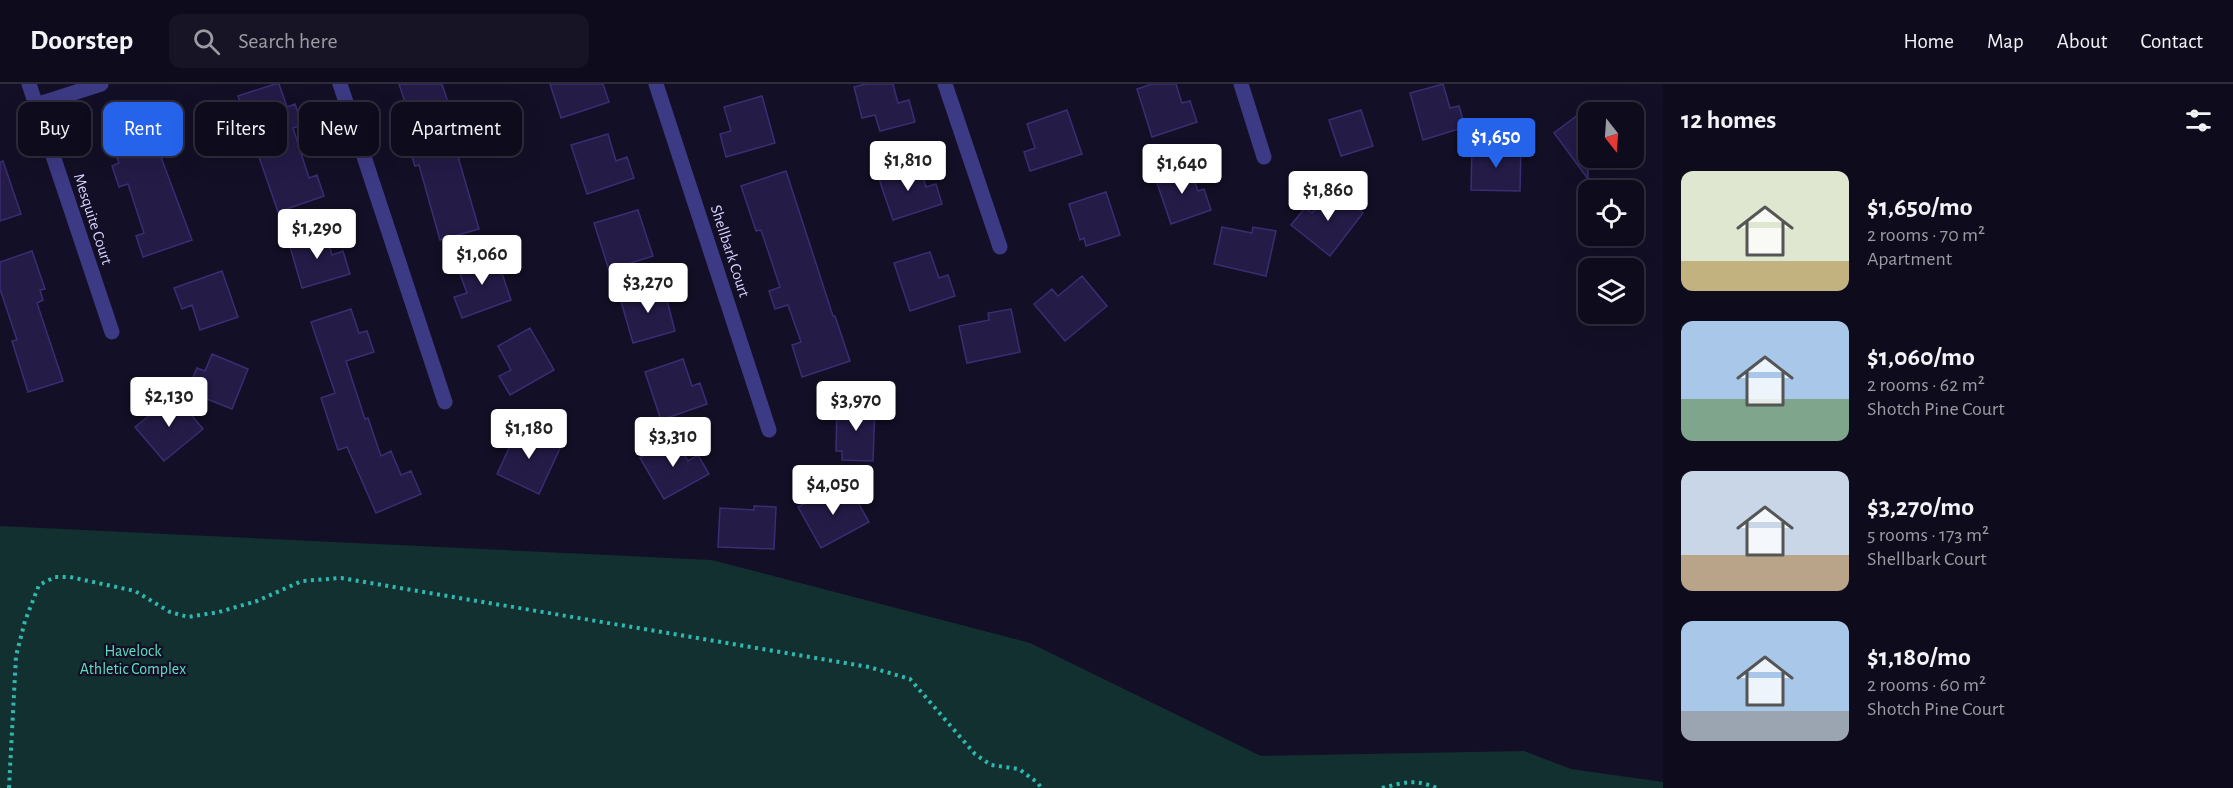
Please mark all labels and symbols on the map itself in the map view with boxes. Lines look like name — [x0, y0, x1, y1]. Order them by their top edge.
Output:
north arrow — [1578, 102, 1644, 168]
pin: $1,650 — [1447, 118, 1545, 169]
pin: $1,810 — [859, 141, 957, 192]
pin: $1,640 — [1133, 144, 1231, 195]
street label: Mesquite Court — [71, 171, 115, 267]
pin: $1,860 — [1279, 171, 1377, 222]
street label: Shellbark Court — [708, 203, 752, 299]
pin: $1,290 — [268, 209, 366, 260]
pin: $1,060 — [433, 235, 531, 286]
pin: $3,270 — [599, 263, 697, 314]
pin: $2,130 — [120, 377, 218, 428]
pin: $3,970 — [807, 381, 905, 432]
pin: $1,180 — [480, 409, 578, 460]
pin: $3,310 — [624, 417, 722, 468]
pin: $4,050 — [784, 465, 882, 516]
park label: Havelock Athletic Complex — [80, 643, 186, 677]

